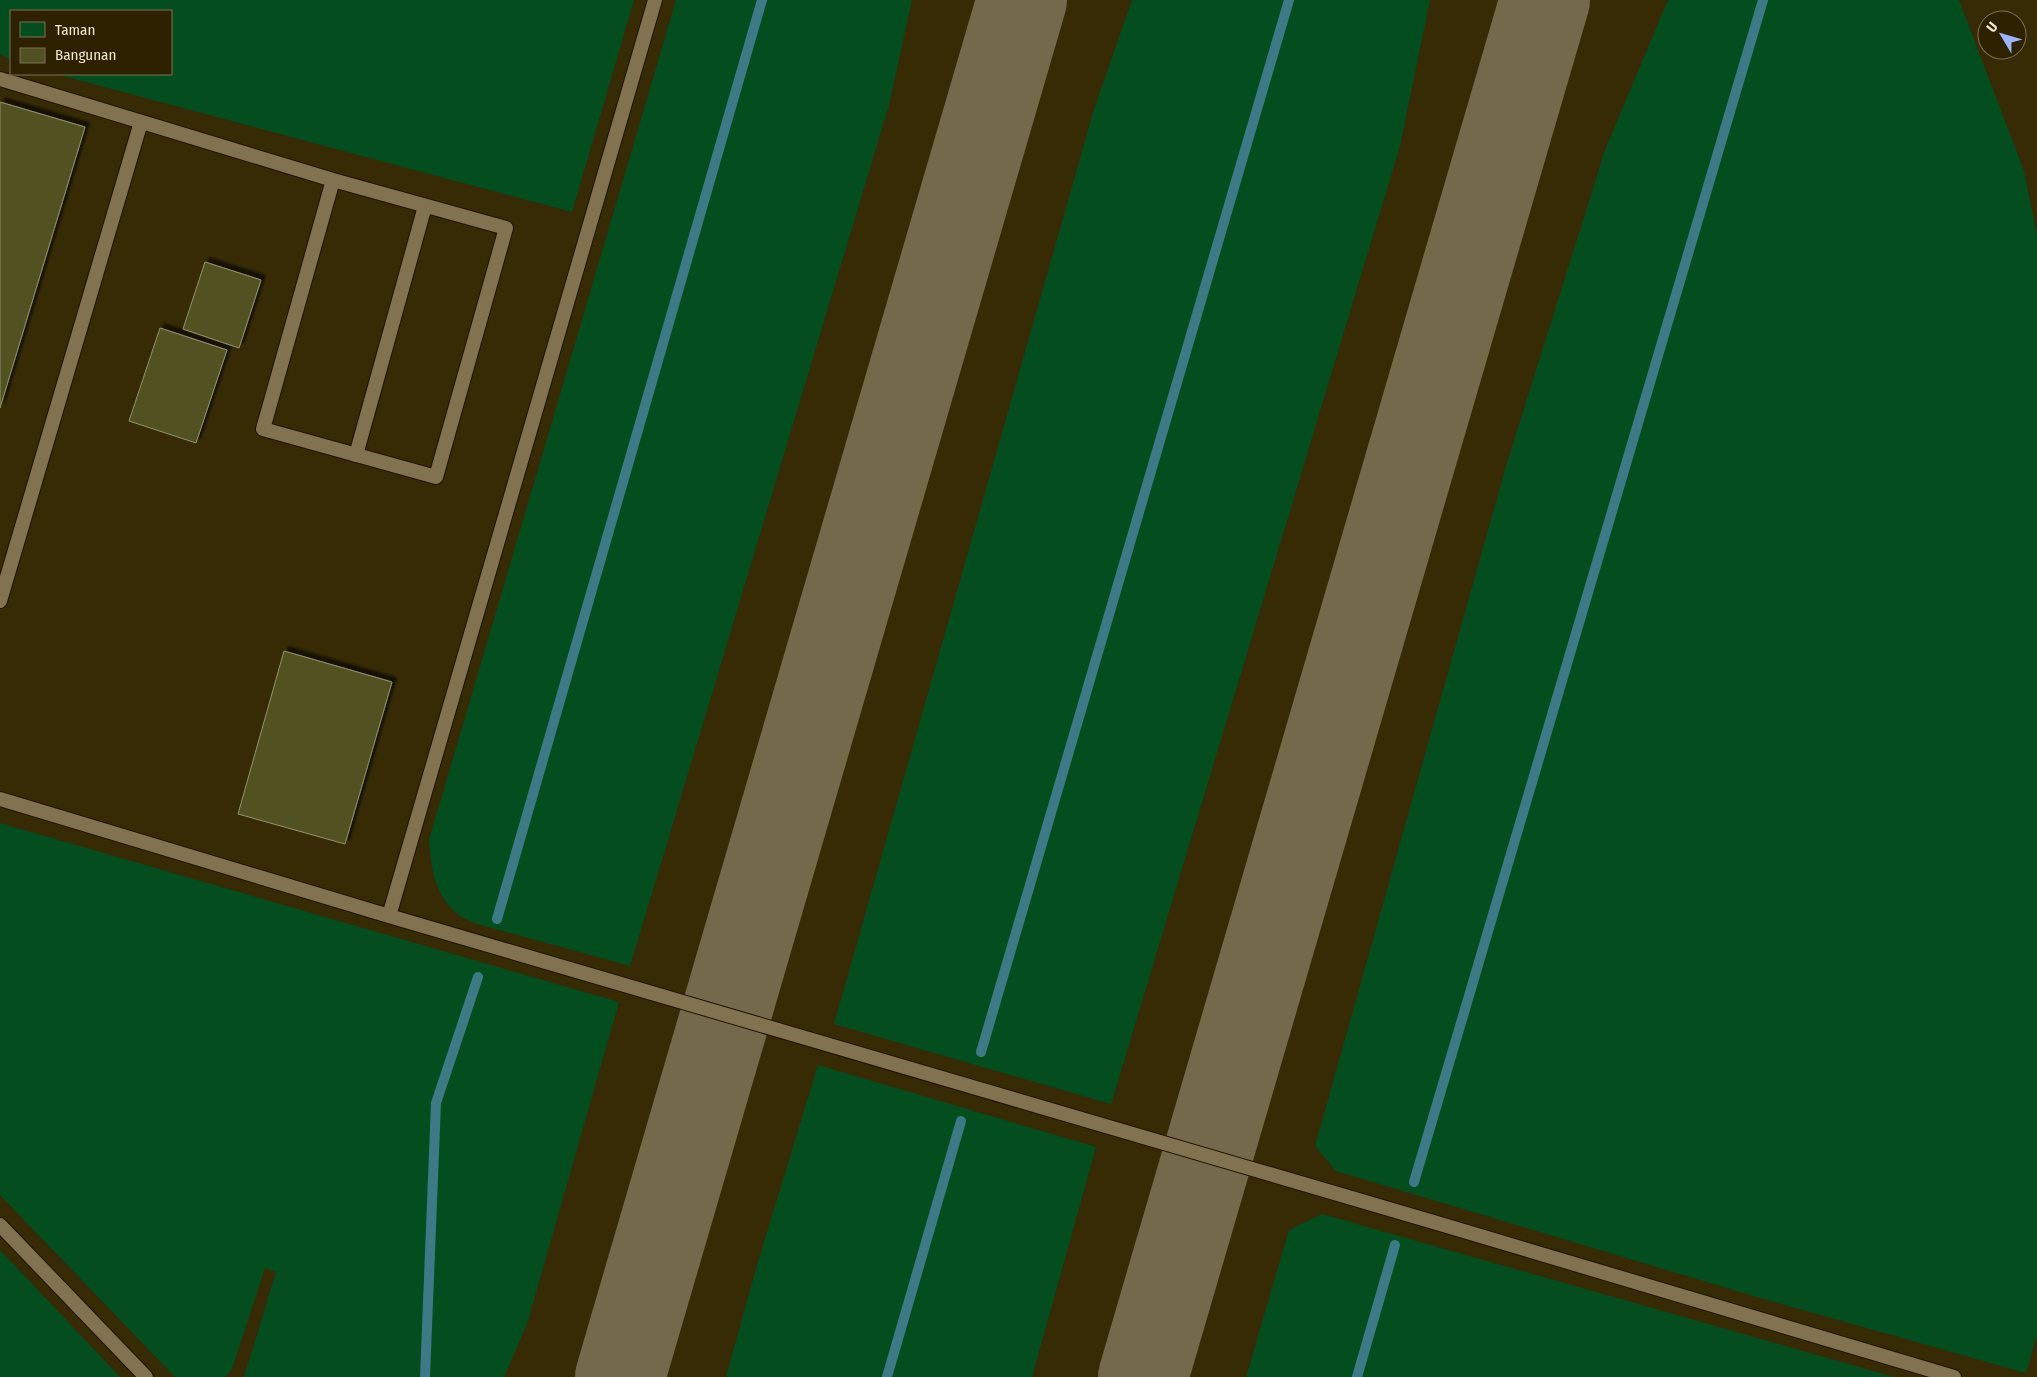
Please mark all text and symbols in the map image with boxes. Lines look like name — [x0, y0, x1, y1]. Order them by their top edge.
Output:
legend — [10, 10, 172, 75]
north arrow — [1977, 10, 2027, 60]
text: U — [1983, 19, 2001, 36]
text: Taman — [55, 21, 95, 39]
text: Bangunan — [55, 46, 116, 64]

